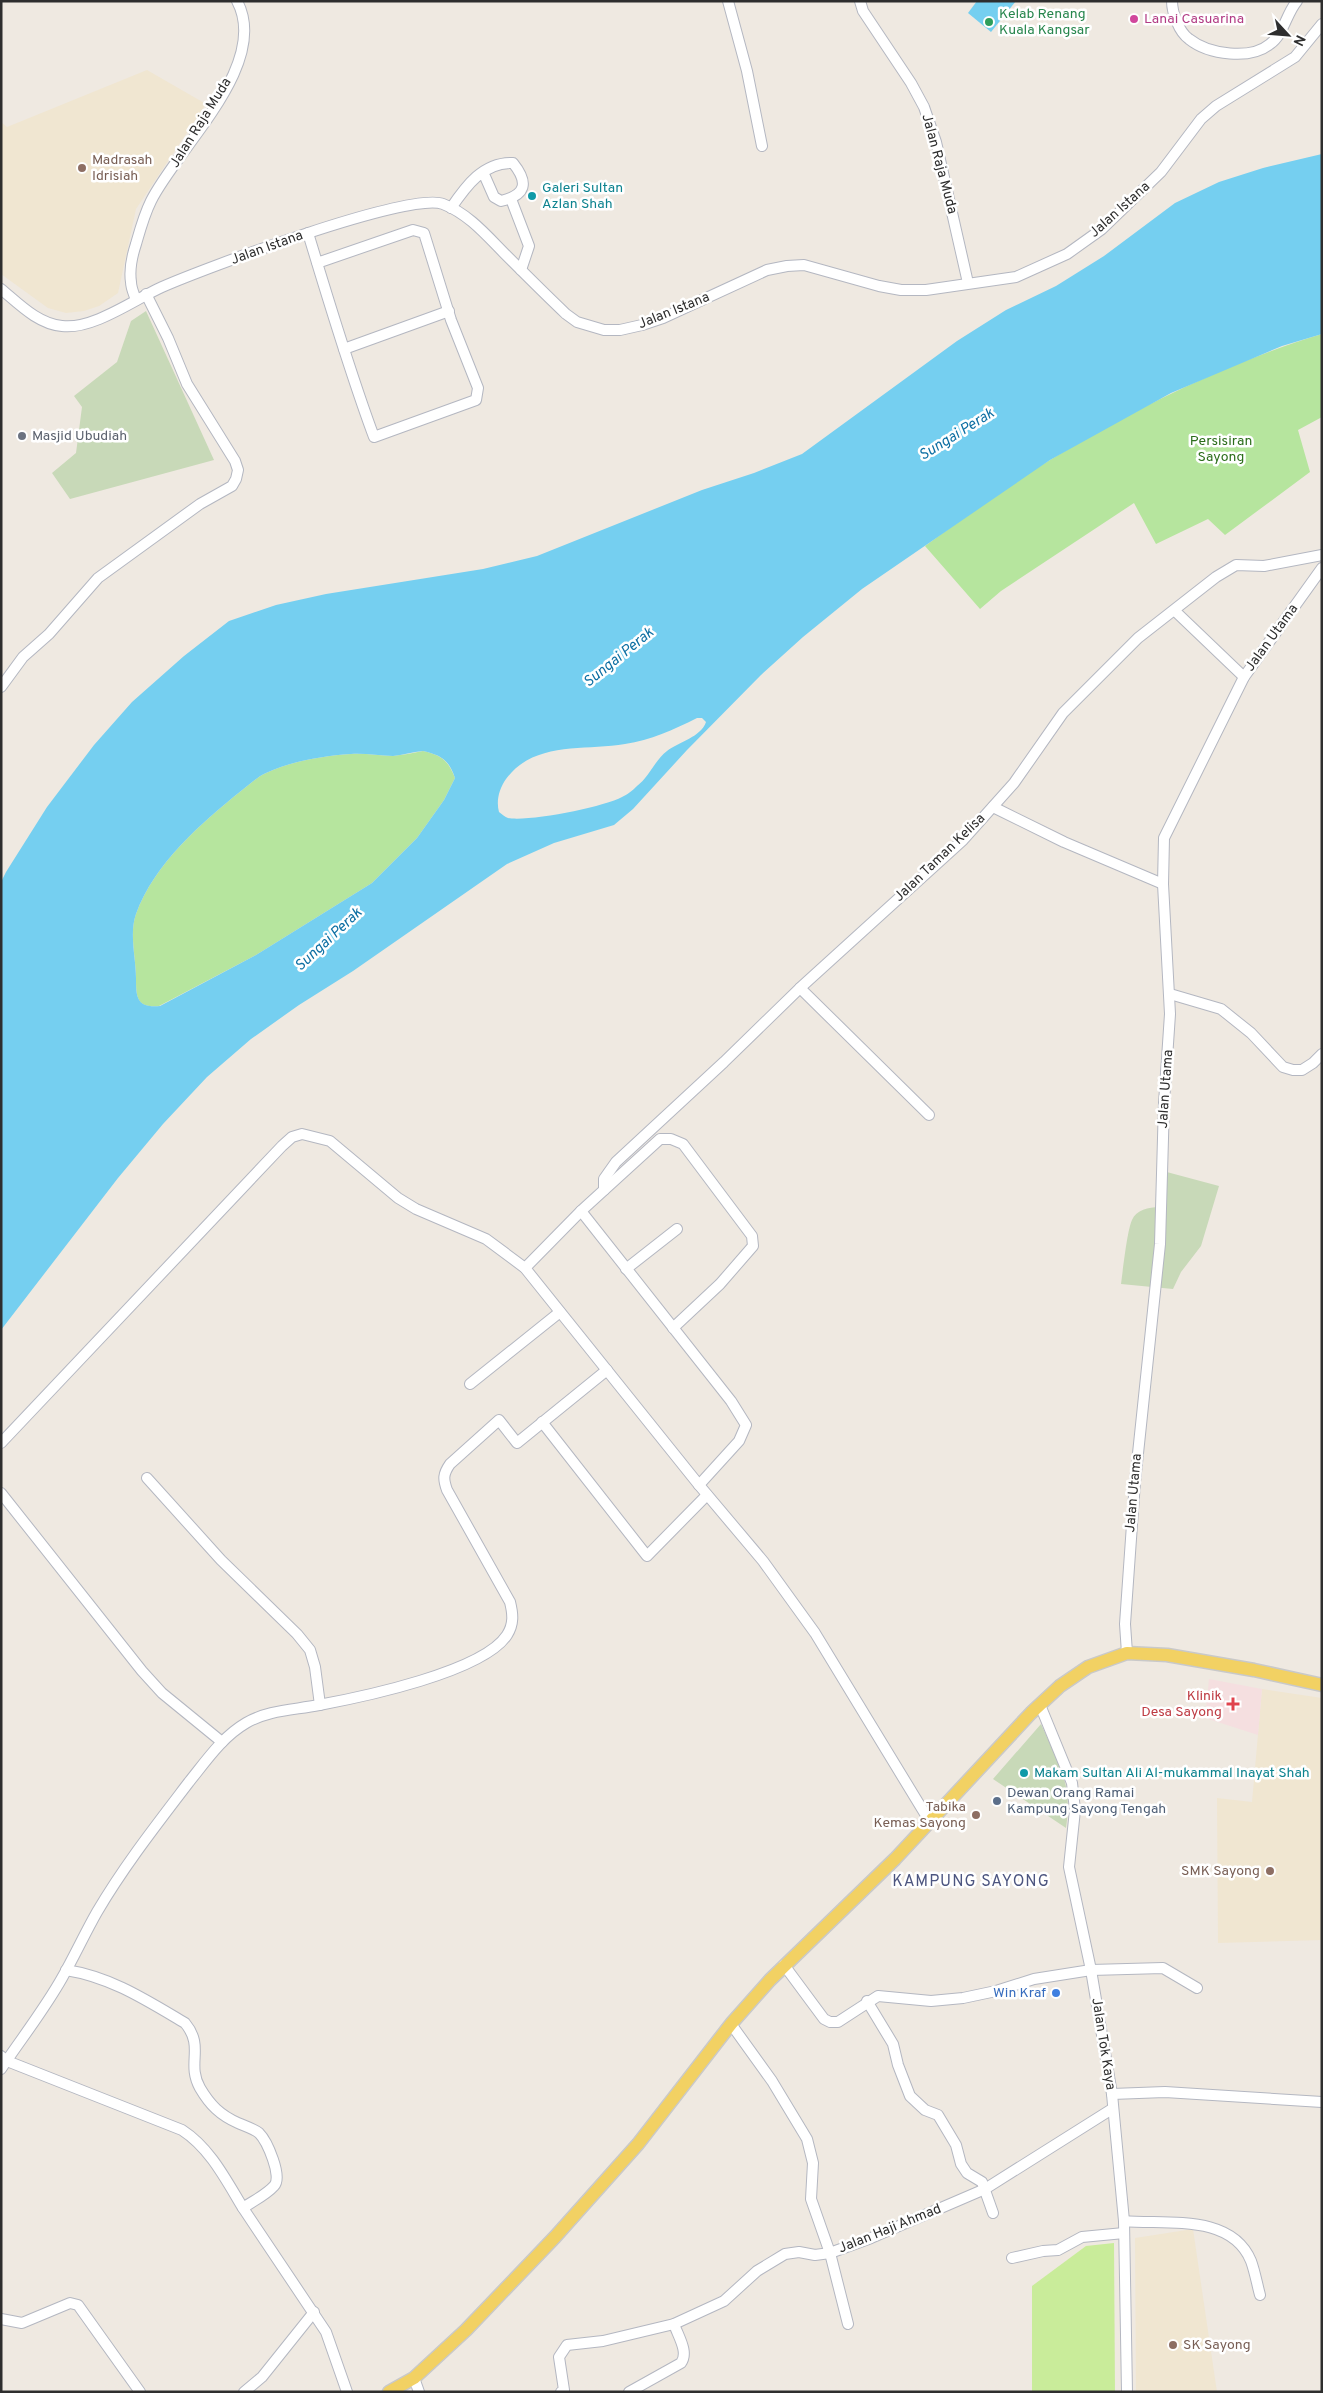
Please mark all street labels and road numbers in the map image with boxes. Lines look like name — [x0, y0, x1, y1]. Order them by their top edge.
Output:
street label: Jalan Raja Muda — [167, 75, 235, 171]
street label: Jalan Raja Muda — [917, 112, 961, 216]
street label: Jalan Istana — [1086, 178, 1154, 242]
street label: Jalan Istana — [229, 227, 305, 269]
street label: Jalan Istana — [636, 289, 712, 333]
street label: Jalan Utama — [1242, 601, 1302, 675]
street label: Jalan Taman Kelisa — [891, 810, 989, 906]
street label: Jalan Utama — [1155, 1049, 1177, 1129]
street label: Jalan Utama — [1122, 1453, 1146, 1533]
street label: Jalan Tok Kaya — [1087, 1997, 1119, 2091]
street label: Jalan Haji Ahmad — [836, 2201, 944, 2257]

